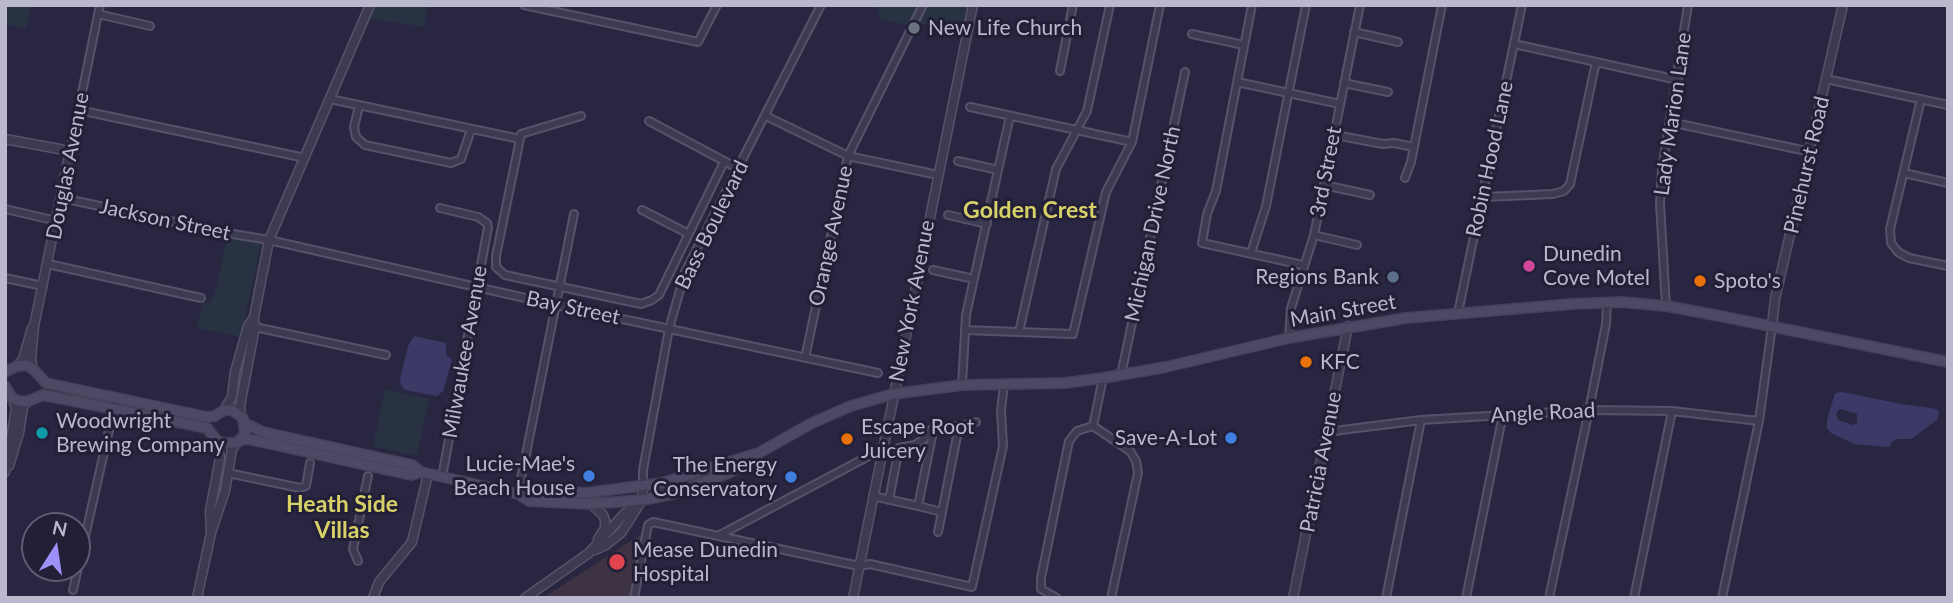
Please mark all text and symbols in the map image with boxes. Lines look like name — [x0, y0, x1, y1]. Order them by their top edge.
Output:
place label: New Life Church — [928, 15, 1082, 41]
marker: New Life Church — [906, 20, 922, 36]
street label: Lady Marion Lane — [1649, 31, 1697, 197]
street label: Robin Hood Lane — [1461, 79, 1519, 239]
street label: Douglas Avenue — [41, 90, 95, 242]
street label: Pinehurst Road — [1779, 94, 1835, 236]
street label: Michigan Drive North — [1120, 124, 1186, 324]
street label: 3rd Street — [1305, 125, 1347, 219]
street label: Bass Boulevard — [670, 156, 754, 294]
street label: Orange Avenue — [804, 163, 858, 309]
street label: Jackson Street — [97, 194, 233, 246]
district label: Golden Crest — [963, 197, 1097, 225]
street label: New York Avenue — [884, 218, 940, 384]
place label: Dunedin Cove Motel — [1543, 241, 1650, 291]
marker: Dunedin Cove Motel — [1521, 258, 1537, 274]
street label: Milwaukee Avenue — [437, 264, 493, 440]
place label: Regions Bank — [1255, 264, 1379, 290]
place label: Spoto's — [1714, 268, 1781, 294]
marker: Regions Bank — [1385, 269, 1401, 285]
marker: Spoto's — [1692, 273, 1708, 289]
street label: Bay Street — [524, 286, 622, 330]
street label: Main Street — [1288, 289, 1398, 333]
place label: KFC — [1320, 349, 1360, 375]
marker: KFC — [1298, 354, 1314, 370]
street label: Patricia Avenue — [1295, 389, 1347, 535]
street label: Angle Road — [1490, 398, 1596, 428]
place label: Woodwright Brewing Company — [56, 408, 225, 458]
place label: Escape Root Juicery — [861, 414, 974, 464]
marker: Woodwright Brewing Company — [34, 425, 50, 441]
place label: Save-A-Lot — [1115, 425, 1217, 451]
marker: Save-A-Lot — [1223, 430, 1239, 446]
marker: Escape Root Juicery — [839, 431, 855, 447]
place label: Lucie-Mae's Beach House — [453, 451, 575, 501]
place label: The Energy Conservatory — [653, 452, 777, 502]
marker: Lucie-Mae's Beach House — [581, 468, 597, 484]
marker: The Energy Conservatory — [783, 469, 799, 485]
district label: Heath Side Villas — [286, 491, 398, 545]
north arrow — [21, 512, 91, 582]
text: N — [50, 515, 70, 541]
place label: Mease Dunedin Hospital — [633, 537, 778, 587]
marker: Mease Dunedin Hospital — [607, 552, 627, 572]

